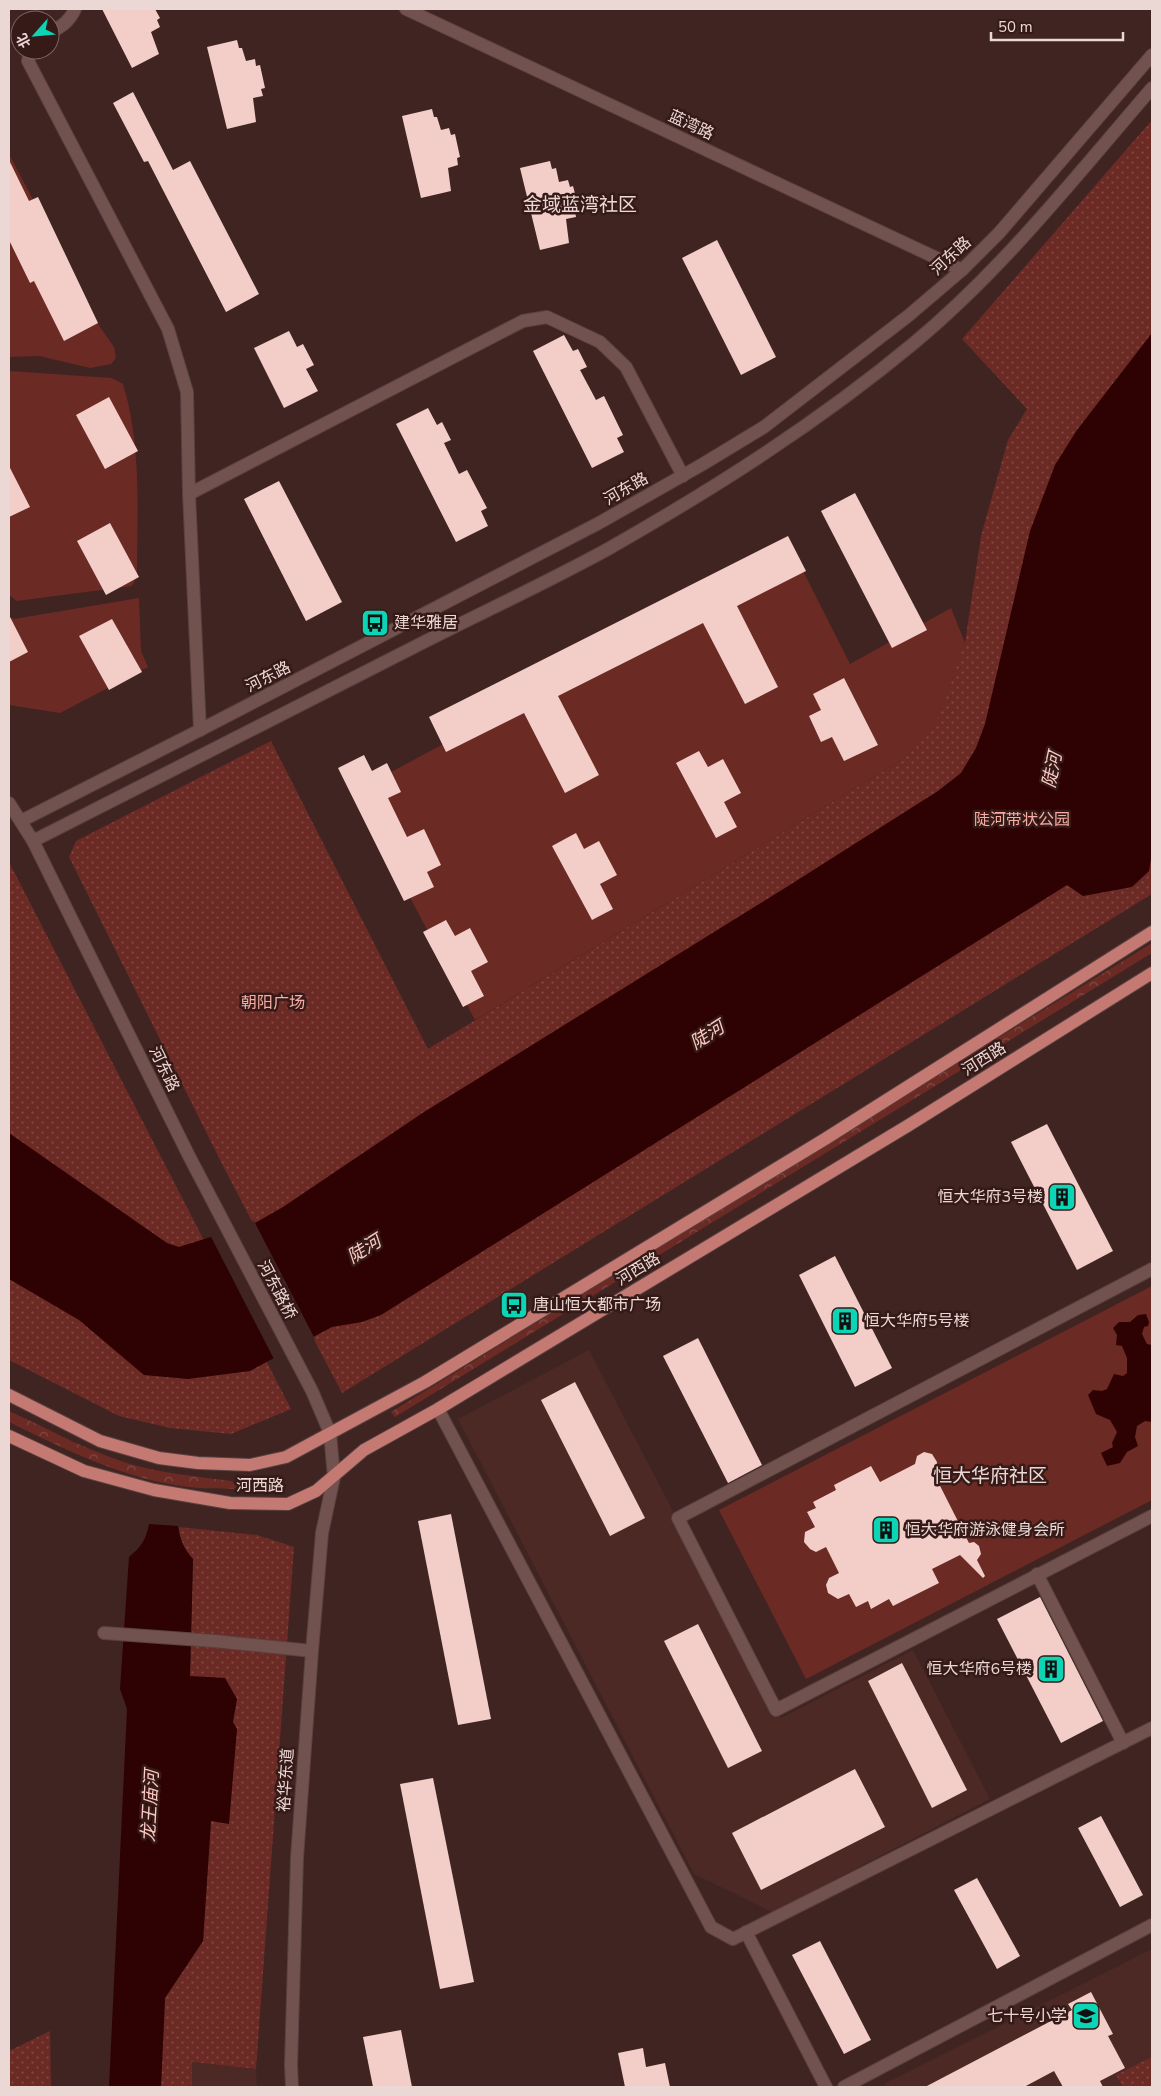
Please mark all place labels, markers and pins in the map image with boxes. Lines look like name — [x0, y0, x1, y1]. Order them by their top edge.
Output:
bus stop icon: 建华雅居 — [360, 608, 390, 638]
place label: 建华雅居 — [394, 612, 458, 634]
building icon: 恒大华府3号楼 — [1047, 1182, 1077, 1212]
place label: 恒大华府3号楼 — [937, 1186, 1043, 1208]
bus stop icon: 唐山恒大都市广场 — [499, 1290, 529, 1320]
place label: 唐山恒大都市广场 — [533, 1294, 661, 1316]
building icon: 恒大华府5号楼 — [830, 1306, 860, 1336]
place label: 恒大华府5号楼 — [864, 1310, 970, 1332]
building icon: 恒大华府游泳健身会所 — [871, 1515, 901, 1545]
place label: 恒大华府游泳健身会所 — [905, 1519, 1065, 1541]
building icon: 恒大华府6号楼 — [1036, 1654, 1066, 1684]
place label: 恒大华府6号楼 — [926, 1658, 1032, 1680]
school or university icon: 七十号小学 — [1071, 2001, 1101, 2031]
place label: 七十号小学 — [987, 2005, 1067, 2027]

